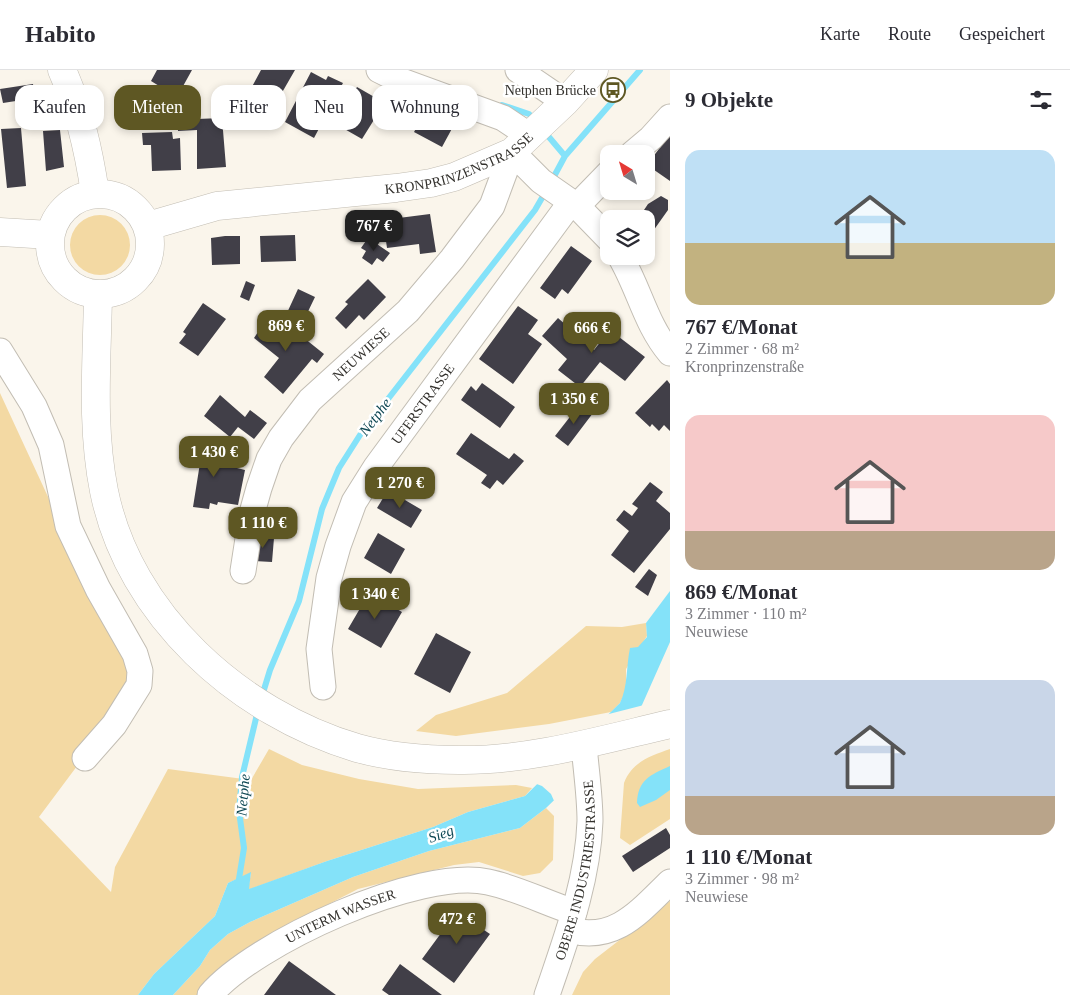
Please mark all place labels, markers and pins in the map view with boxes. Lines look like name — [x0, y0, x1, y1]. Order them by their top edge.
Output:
bus stop icon: Netphen Brücke — [600, 77, 626, 103]
place label: Netphen Brücke — [505, 83, 596, 98]
pin: 767 € — [339, 210, 409, 252]
pin: 869 € — [251, 310, 321, 352]
pin: 666 € — [557, 312, 627, 354]
pin: 1 350 € — [528, 382, 620, 425]
pin: 1 430 € — [168, 436, 260, 478]
pin: 1 270 € — [354, 466, 446, 509]
pin: 1 110 € — [217, 506, 309, 549]
pin: 1 340 € — [329, 578, 421, 620]
pin: 472 € — [422, 902, 492, 945]

